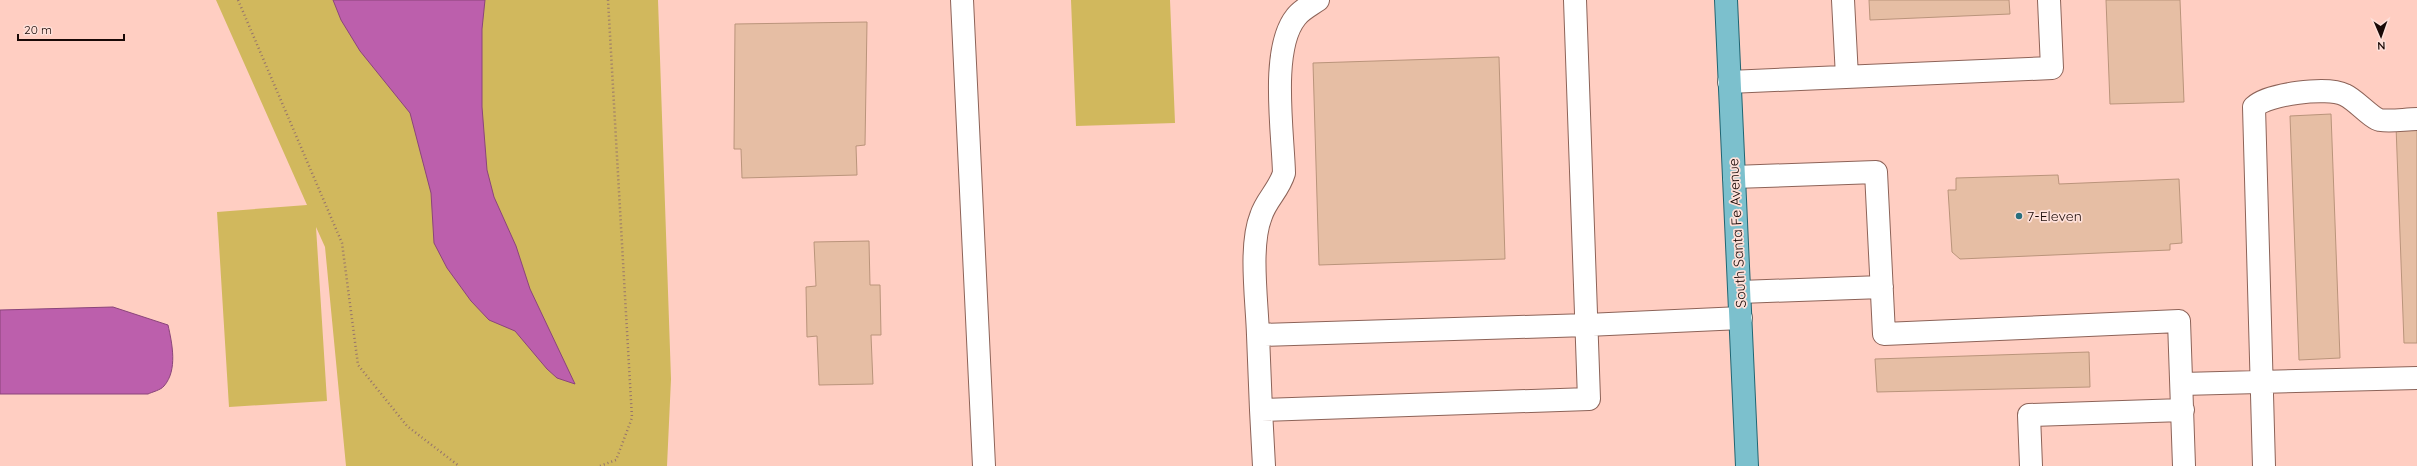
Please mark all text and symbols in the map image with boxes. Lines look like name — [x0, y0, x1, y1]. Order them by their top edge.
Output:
scale bar — [18, 16, 124, 42]
north arrow — [2361, 16, 2401, 56]
text: 20 m — [24, 22, 52, 37]
text: N — [2377, 39, 2386, 53]
street label: South Santa Fe Avenue — [1724, 158, 1750, 308]
place label: 7-Eleven — [2027, 207, 2082, 225]
marker: 7-Eleven — [2014, 211, 2024, 221]

